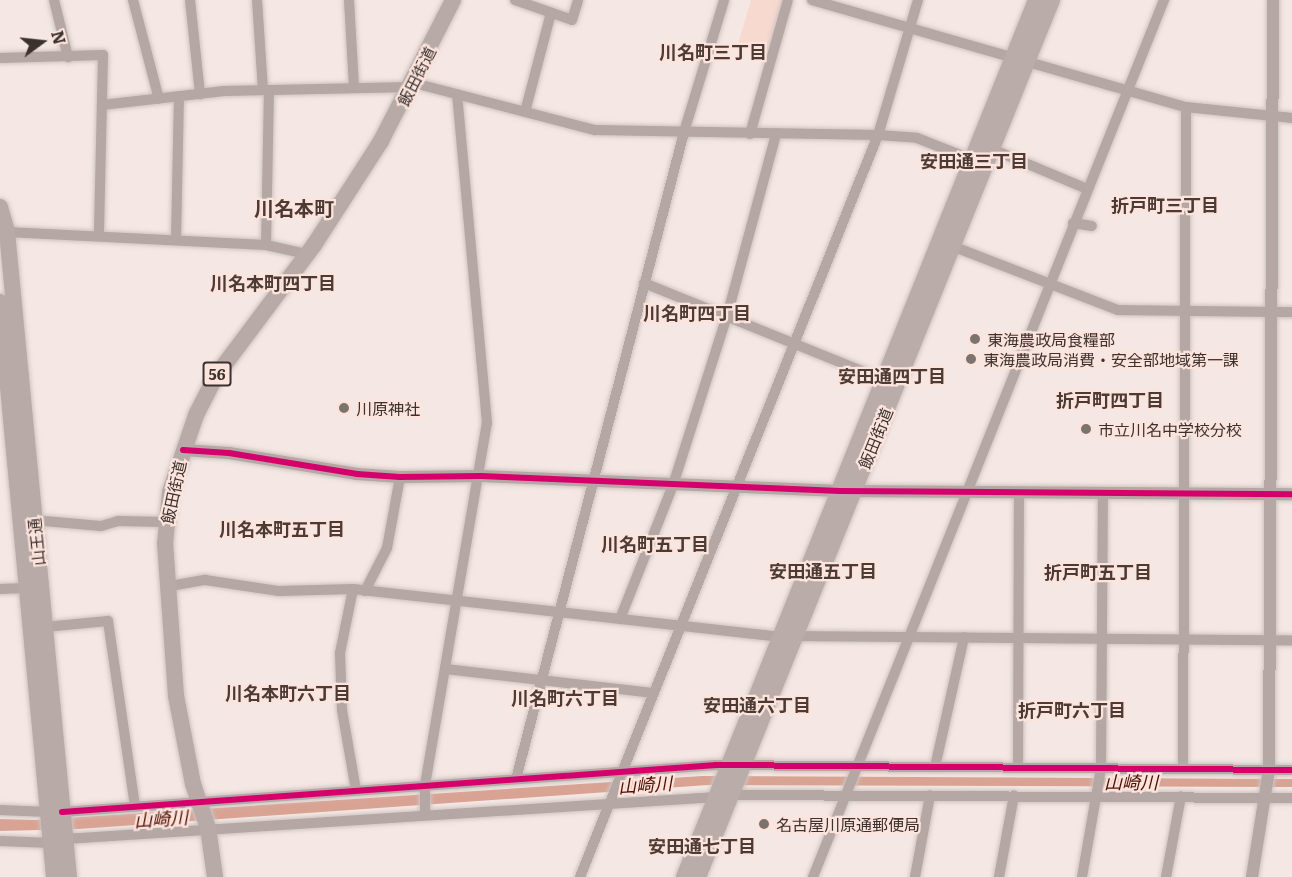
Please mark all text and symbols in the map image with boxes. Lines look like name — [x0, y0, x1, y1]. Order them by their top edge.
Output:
north arrow — [12, 12, 72, 72]
text: N — [46, 28, 73, 47]
district label: 川名町三丁目 — [659, 41, 767, 63]
street label: 飯田街道 — [393, 43, 439, 109]
district label: 安田通三丁目 — [920, 150, 1028, 172]
district label: 折戸町三丁目 — [1111, 194, 1219, 216]
district label: 川名本町 — [254, 195, 334, 219]
district label: 川名本町四丁目 — [210, 272, 336, 294]
district label: 川名町四丁目 — [643, 302, 751, 324]
place label: 東海農政局食糧部 — [987, 329, 1115, 349]
marker: 東海農政局食糧部 — [968, 332, 982, 346]
place label: 東海農政局消費・安全部地域第一課 — [983, 349, 1239, 369]
marker: 東海農政局消費・安全部地域第一課 — [964, 352, 978, 366]
road number: 56 — [202, 362, 232, 386]
district label: 安田通四丁目 — [838, 365, 946, 387]
district label: 折戸町四丁目 — [1056, 389, 1164, 411]
place label: 川原神社 — [356, 398, 420, 418]
marker: 川原神社 — [337, 401, 351, 415]
street label: 飯田街道 — [854, 405, 896, 471]
place label: 市立川名中学校分校 — [1098, 419, 1242, 439]
marker: 市立川名中学校分校 — [1079, 422, 1093, 436]
street label: 飯田街道 — [157, 459, 189, 525]
street label: 山王通 — [24, 517, 48, 567]
district label: 川名本町五丁目 — [219, 518, 345, 540]
district label: 川名町五丁目 — [601, 533, 709, 555]
district label: 安田通五丁目 — [769, 560, 877, 582]
district label: 折戸町五丁目 — [1044, 561, 1152, 583]
district label: 川名本町六丁目 — [225, 682, 351, 704]
district label: 川名町六丁目 — [511, 687, 619, 709]
district label: 安田通六丁目 — [703, 694, 811, 716]
district label: 折戸町六丁目 — [1018, 699, 1126, 721]
water label: 山崎川 — [1104, 771, 1158, 793]
water label: 山崎川 — [617, 772, 673, 798]
water label: 山崎川 — [133, 806, 189, 832]
place label: 名古屋川原通郵便局 — [776, 814, 920, 834]
marker: 名古屋川原通郵便局 — [757, 817, 771, 831]
district label: 安田通七丁目 — [648, 835, 756, 857]

